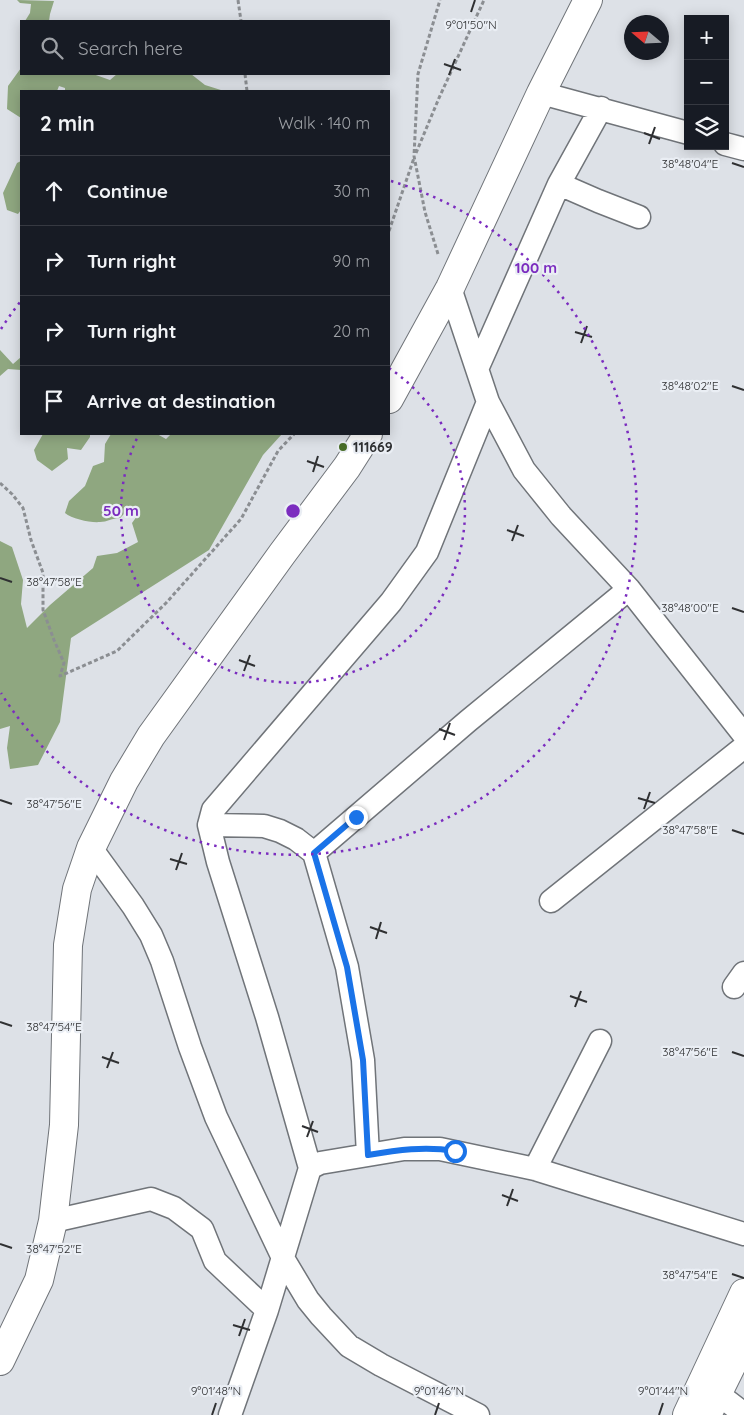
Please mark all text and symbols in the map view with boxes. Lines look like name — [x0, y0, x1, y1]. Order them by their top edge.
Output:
north arrow — [624, 15, 669, 60]
map controls — [684, 15, 729, 150]
button: + — [684, 15, 729, 60]
text: 9°01'50"N — [445, 17, 497, 32]
search box — [20, 20, 390, 75]
icon: search — [38, 34, 66, 62]
text: Search here — [78, 36, 183, 60]
button: − — [684, 60, 729, 105]
button: layers — [684, 105, 729, 150]
text: 2 min — [40, 110, 95, 136]
text: Walk · 140 m — [278, 113, 370, 133]
text: 38°48'04"E — [662, 156, 719, 171]
icon: ahead — [40, 177, 68, 205]
text: Continue — [87, 179, 168, 203]
text: 30 m — [333, 181, 370, 201]
icon: right — [40, 247, 68, 275]
text: Turn right — [87, 249, 176, 273]
text: 90 m — [333, 251, 370, 271]
text: 100 m — [515, 258, 557, 277]
icon: right — [40, 317, 68, 345]
text: Turn right — [87, 319, 176, 343]
text: 20 m — [333, 321, 370, 341]
text: 38°48'02"E — [661, 378, 719, 393]
icon: arrive — [40, 387, 68, 415]
text: Arrive at destination — [87, 389, 276, 413]
place label: 111669 — [353, 438, 393, 456]
marker: 111669 — [337, 441, 349, 453]
text: 50 m — [103, 501, 139, 520]
centre of rings — [284, 502, 302, 520]
text: 38°47'58"E — [26, 574, 82, 589]
text: 38°48'00"E — [661, 600, 719, 615]
text: 38°47'56"E — [26, 796, 82, 811]
route end — [345, 806, 368, 829]
text: 38°47'58"E — [662, 822, 718, 837]
text: 38°47'54"E — [26, 1019, 82, 1034]
text: 38°47'56"E — [662, 1044, 718, 1059]
route start — [444, 1140, 467, 1163]
text: 38°47'52"E — [26, 1241, 82, 1256]
text: 38°47'54"E — [662, 1267, 718, 1282]
text: 9°01'48"N — [191, 1383, 241, 1398]
text: 9°01'46"N — [414, 1383, 464, 1398]
text: 9°01'44"N — [638, 1383, 688, 1398]

